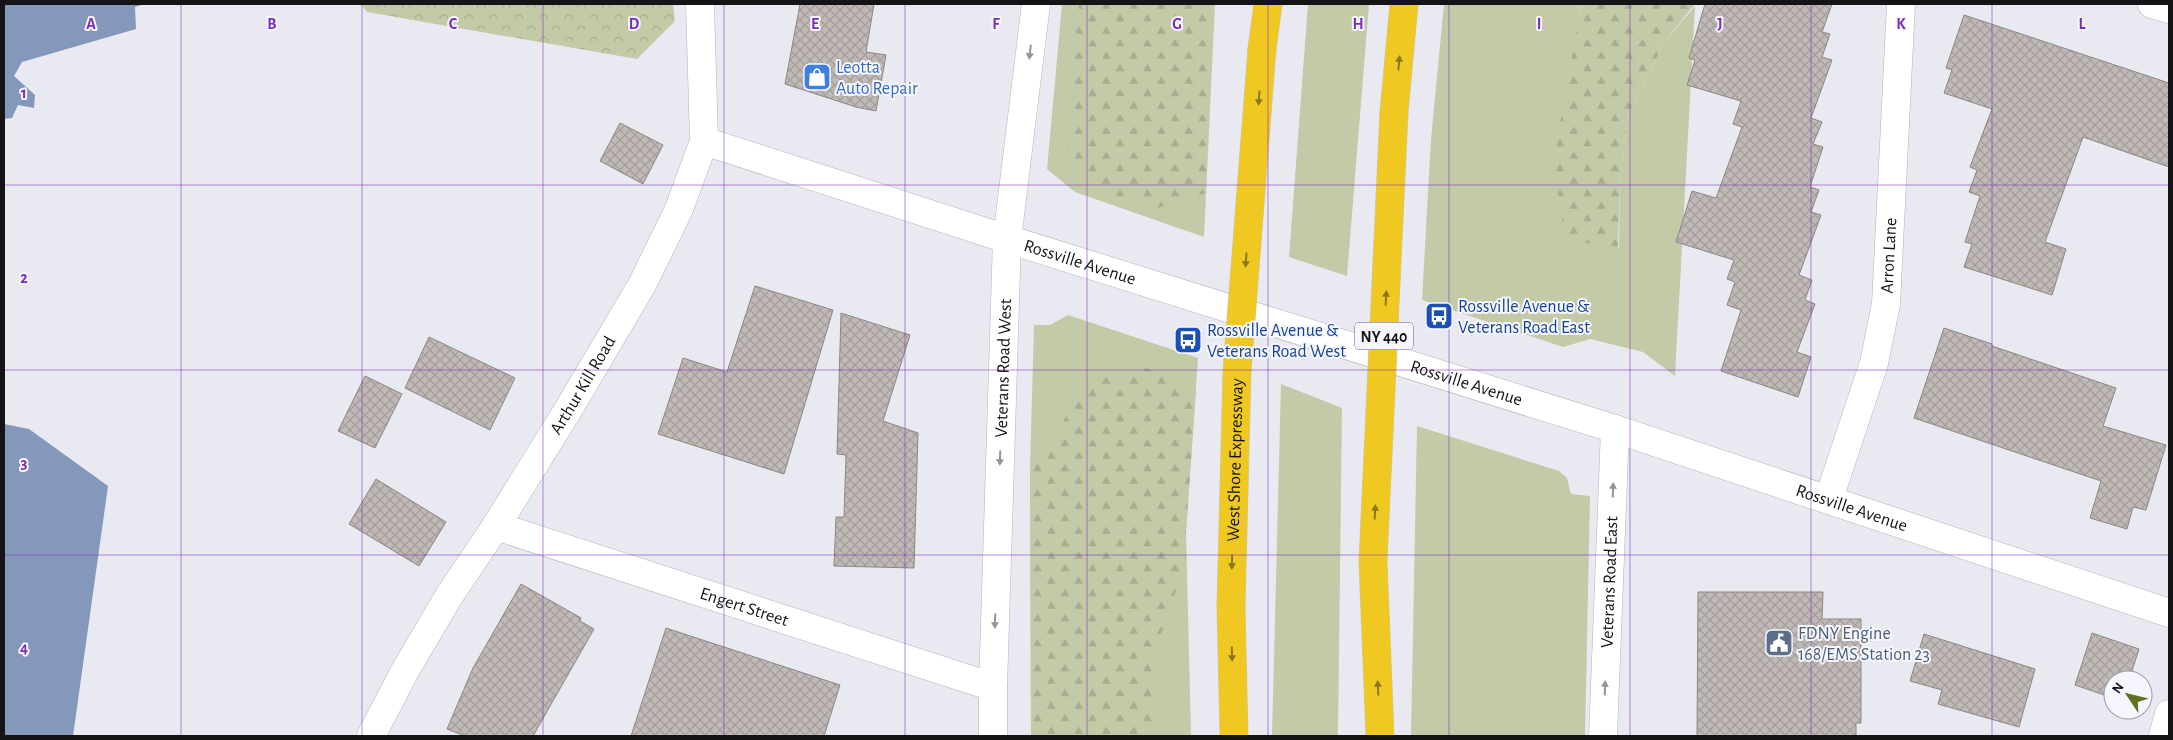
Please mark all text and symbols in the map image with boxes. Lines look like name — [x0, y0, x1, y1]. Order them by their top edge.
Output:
text: A — [86, 16, 96, 32]
text: B — [267, 16, 277, 32]
text: C — [449, 16, 458, 32]
text: D — [629, 16, 640, 32]
text: E — [811, 16, 819, 32]
text: F — [992, 16, 1000, 32]
text: G — [1172, 16, 1182, 32]
text: H — [1352, 16, 1364, 32]
text: I — [1537, 16, 1541, 32]
text: J — [1717, 16, 1723, 32]
text: K — [1896, 16, 1906, 32]
text: L — [2079, 16, 2086, 32]
one-way arrow — [1026, 44, 1034, 60]
one-way arrow — [1395, 55, 1403, 71]
place label: Leotta Auto Repair — [836, 59, 918, 98]
shop icon: Leotta Auto Repair — [802, 62, 832, 92]
text: 1 — [21, 85, 27, 101]
one-way arrow — [1254, 90, 1262, 106]
street label: Arron Lane — [1879, 217, 1900, 294]
street label: Rossville Avenue — [1022, 237, 1138, 289]
one-way arrow — [1242, 252, 1250, 268]
text: 2 — [20, 270, 28, 286]
one-way arrow — [1382, 289, 1390, 305]
street label: Veterans Road West — [993, 298, 1015, 438]
place label: Rossville Avenue & Veterans Road East — [1458, 298, 1590, 337]
bus stop icon: Rossville Avenue & Veterans Road East — [1424, 301, 1454, 331]
place label: Rossville Avenue & Veterans Road West — [1207, 322, 1346, 361]
road number: NY 440 — [1355, 322, 1413, 350]
bus stop icon: Rossville Avenue & Veterans Road West — [1173, 325, 1203, 355]
street label: Arthur Kill Road — [547, 333, 619, 438]
street label: Rossville Avenue — [1408, 358, 1524, 410]
street label: West Shore Expressway — [1225, 378, 1247, 542]
one-way arrow — [996, 450, 1004, 466]
text: 3 — [21, 455, 28, 471]
one-way arrow — [1609, 482, 1617, 498]
street label: Rossville Avenue — [1794, 482, 1910, 535]
one-way arrow — [1372, 504, 1380, 520]
street label: Veterans Road East — [1598, 516, 1622, 649]
one-way arrow — [1228, 554, 1236, 570]
street label: Engert Street — [698, 585, 791, 630]
one-way arrow — [991, 613, 999, 629]
place label: FDNY Engine 168/EMS Station 23 — [1798, 625, 1930, 664]
public building icon: FDNY Engine 168/EMS Station 23 — [1764, 628, 1794, 658]
text: 4 — [20, 640, 28, 656]
one-way arrow — [1228, 647, 1236, 663]
north arrow — [2103, 670, 2153, 720]
one-way arrow — [1374, 679, 1382, 695]
one-way arrow — [1601, 679, 1609, 695]
text: N — [2110, 680, 2127, 696]

